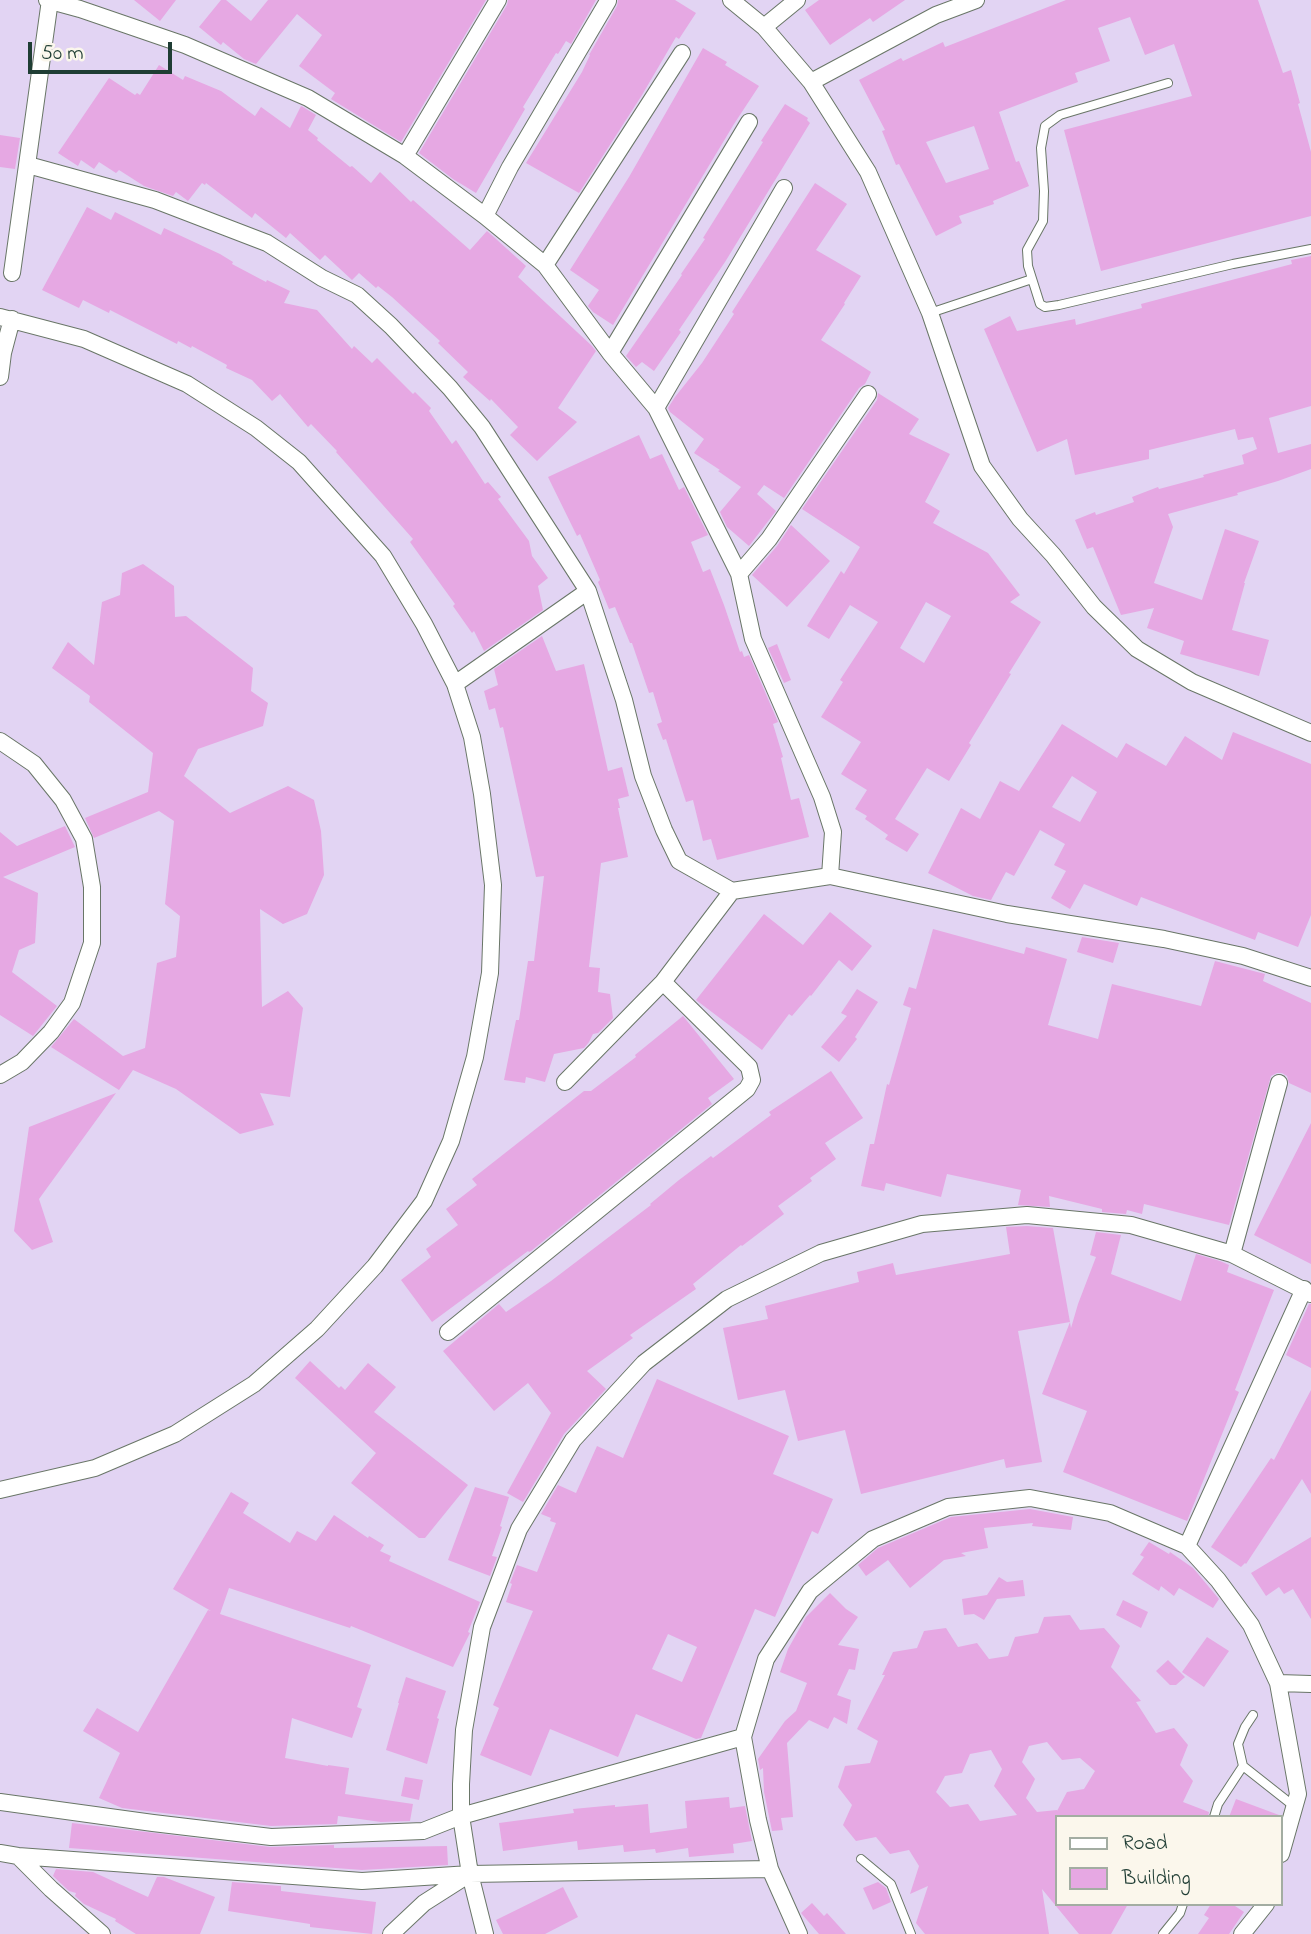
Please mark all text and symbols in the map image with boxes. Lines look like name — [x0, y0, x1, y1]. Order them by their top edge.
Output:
scale bar — [32, 28, 175, 72]
text: 50 m — [41, 39, 84, 69]
legend — [1056, 1815, 1283, 1906]
text: Road — [1122, 1829, 1168, 1859]
text: Building — [1122, 1864, 1191, 1894]

